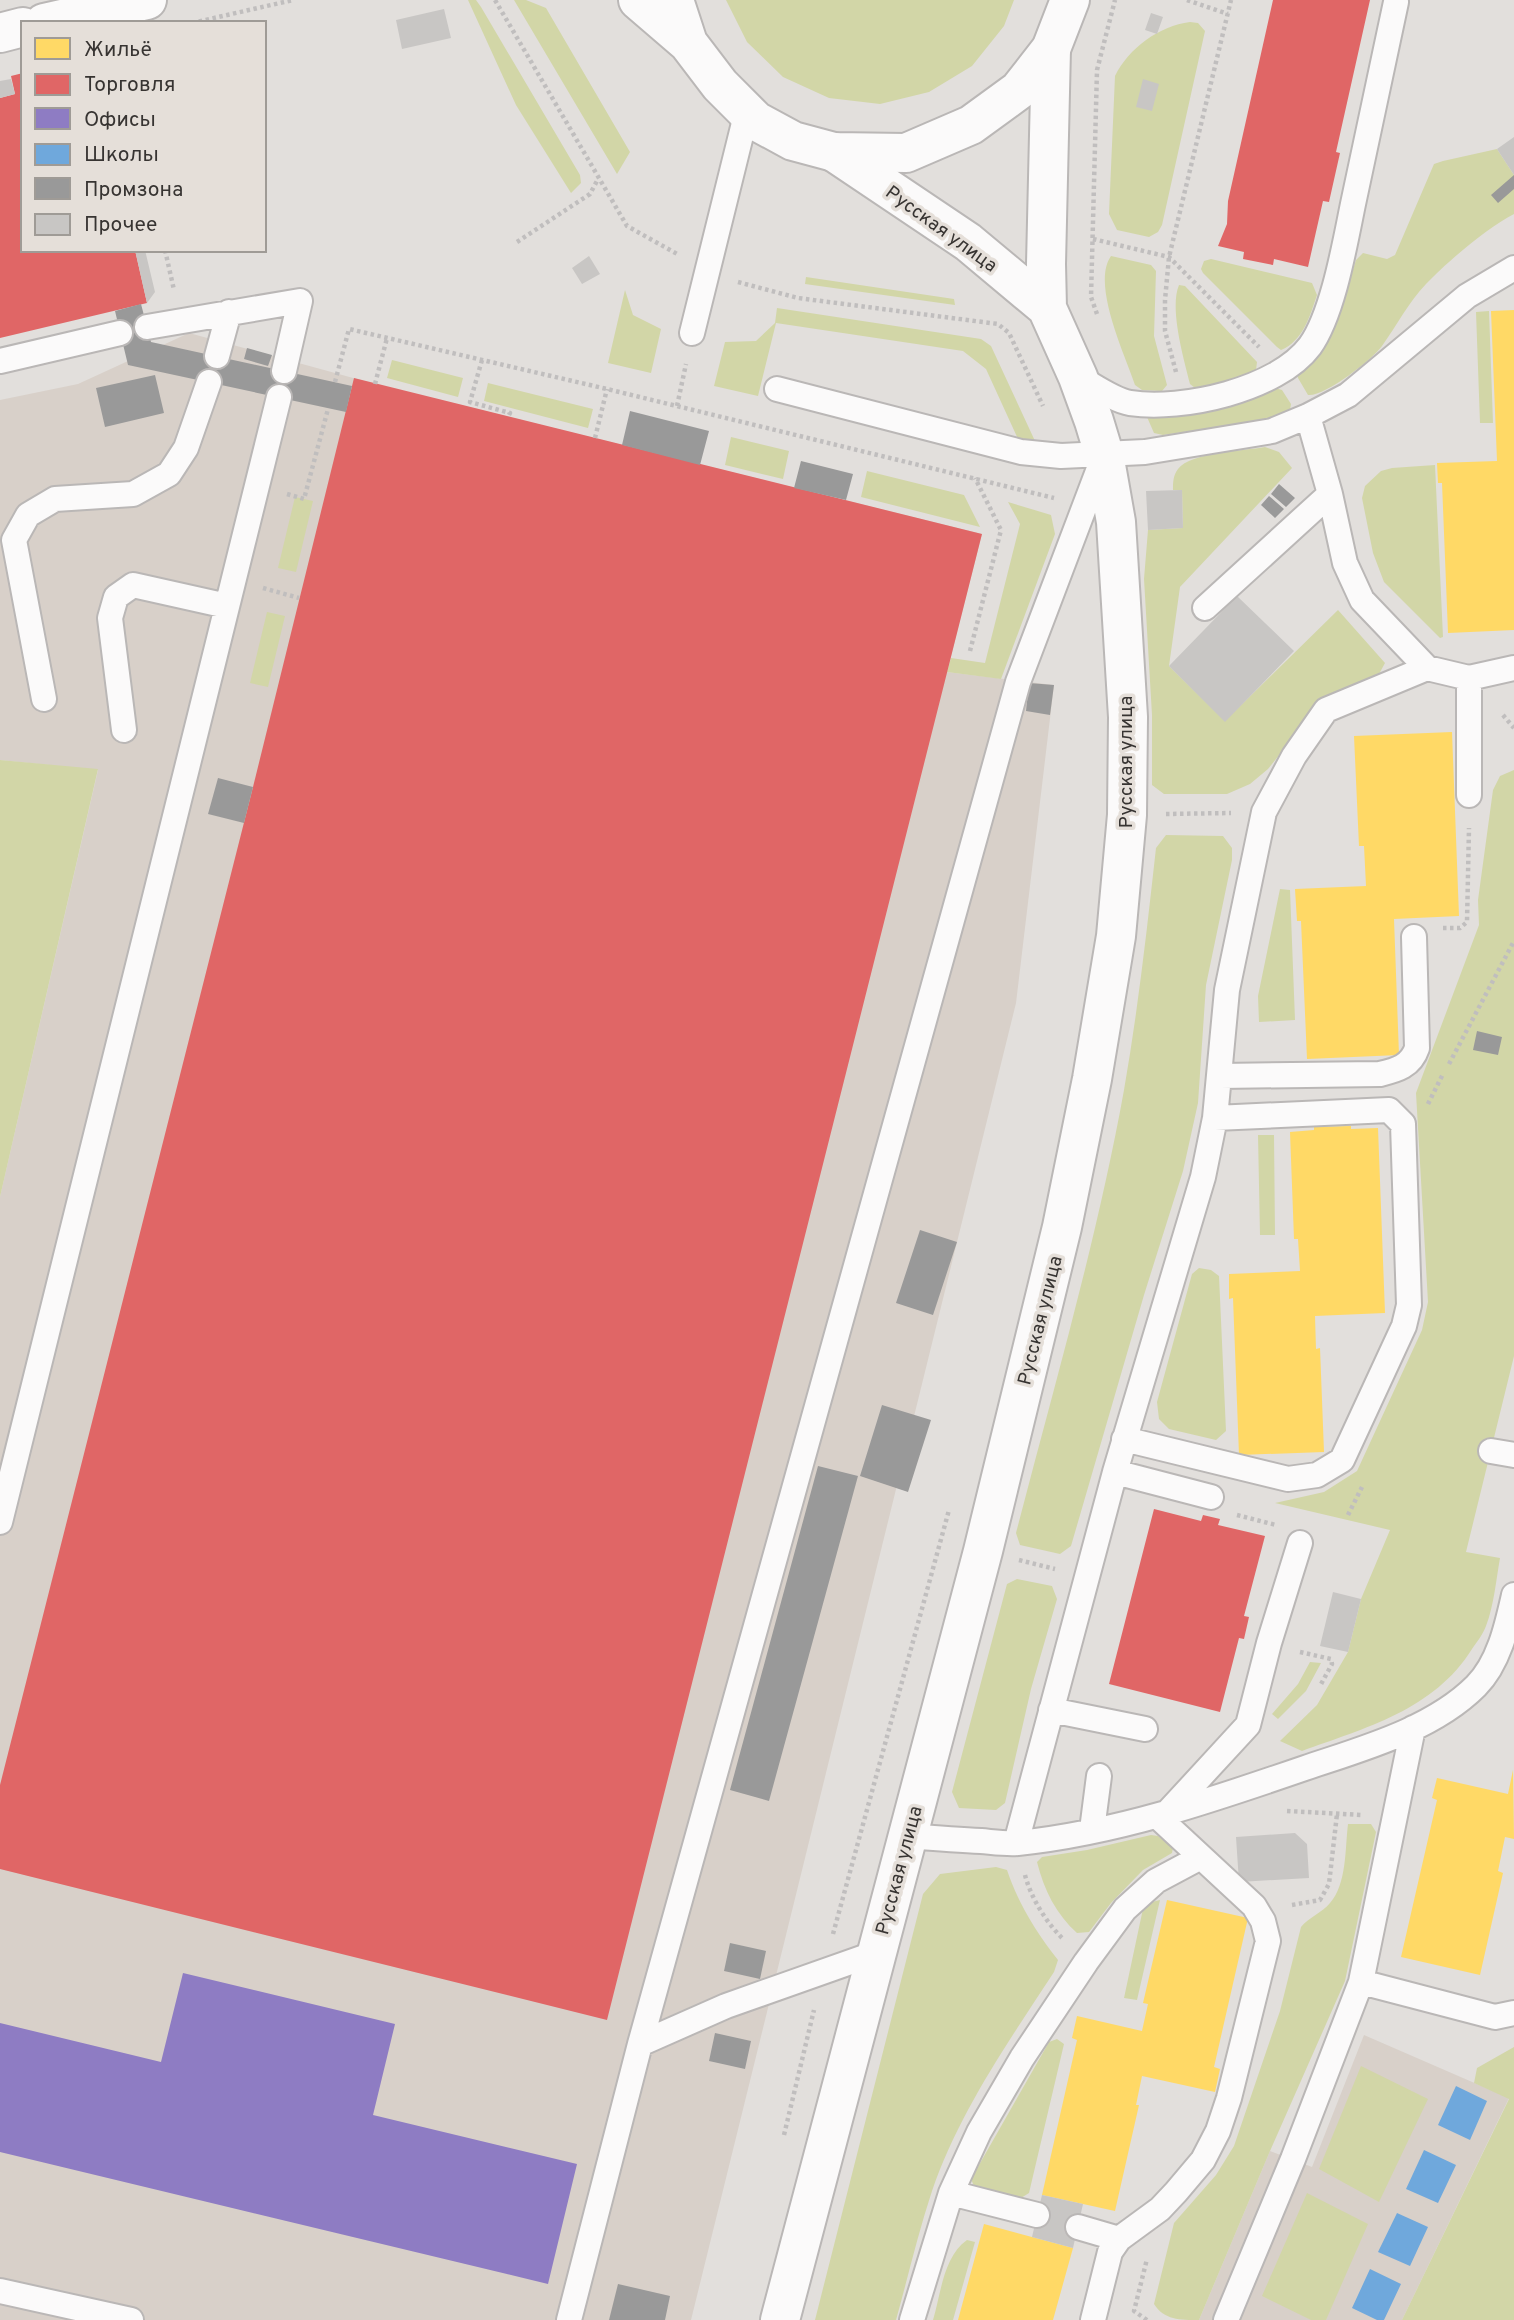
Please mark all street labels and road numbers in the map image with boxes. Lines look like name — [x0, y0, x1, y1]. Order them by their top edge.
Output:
street label: Русская улица — [880, 181, 1001, 278]
street label: Русская улица — [1115, 696, 1139, 828]
street label: Русская улица — [1013, 1253, 1069, 1388]
street label: Русская улица — [871, 1803, 929, 1938]

